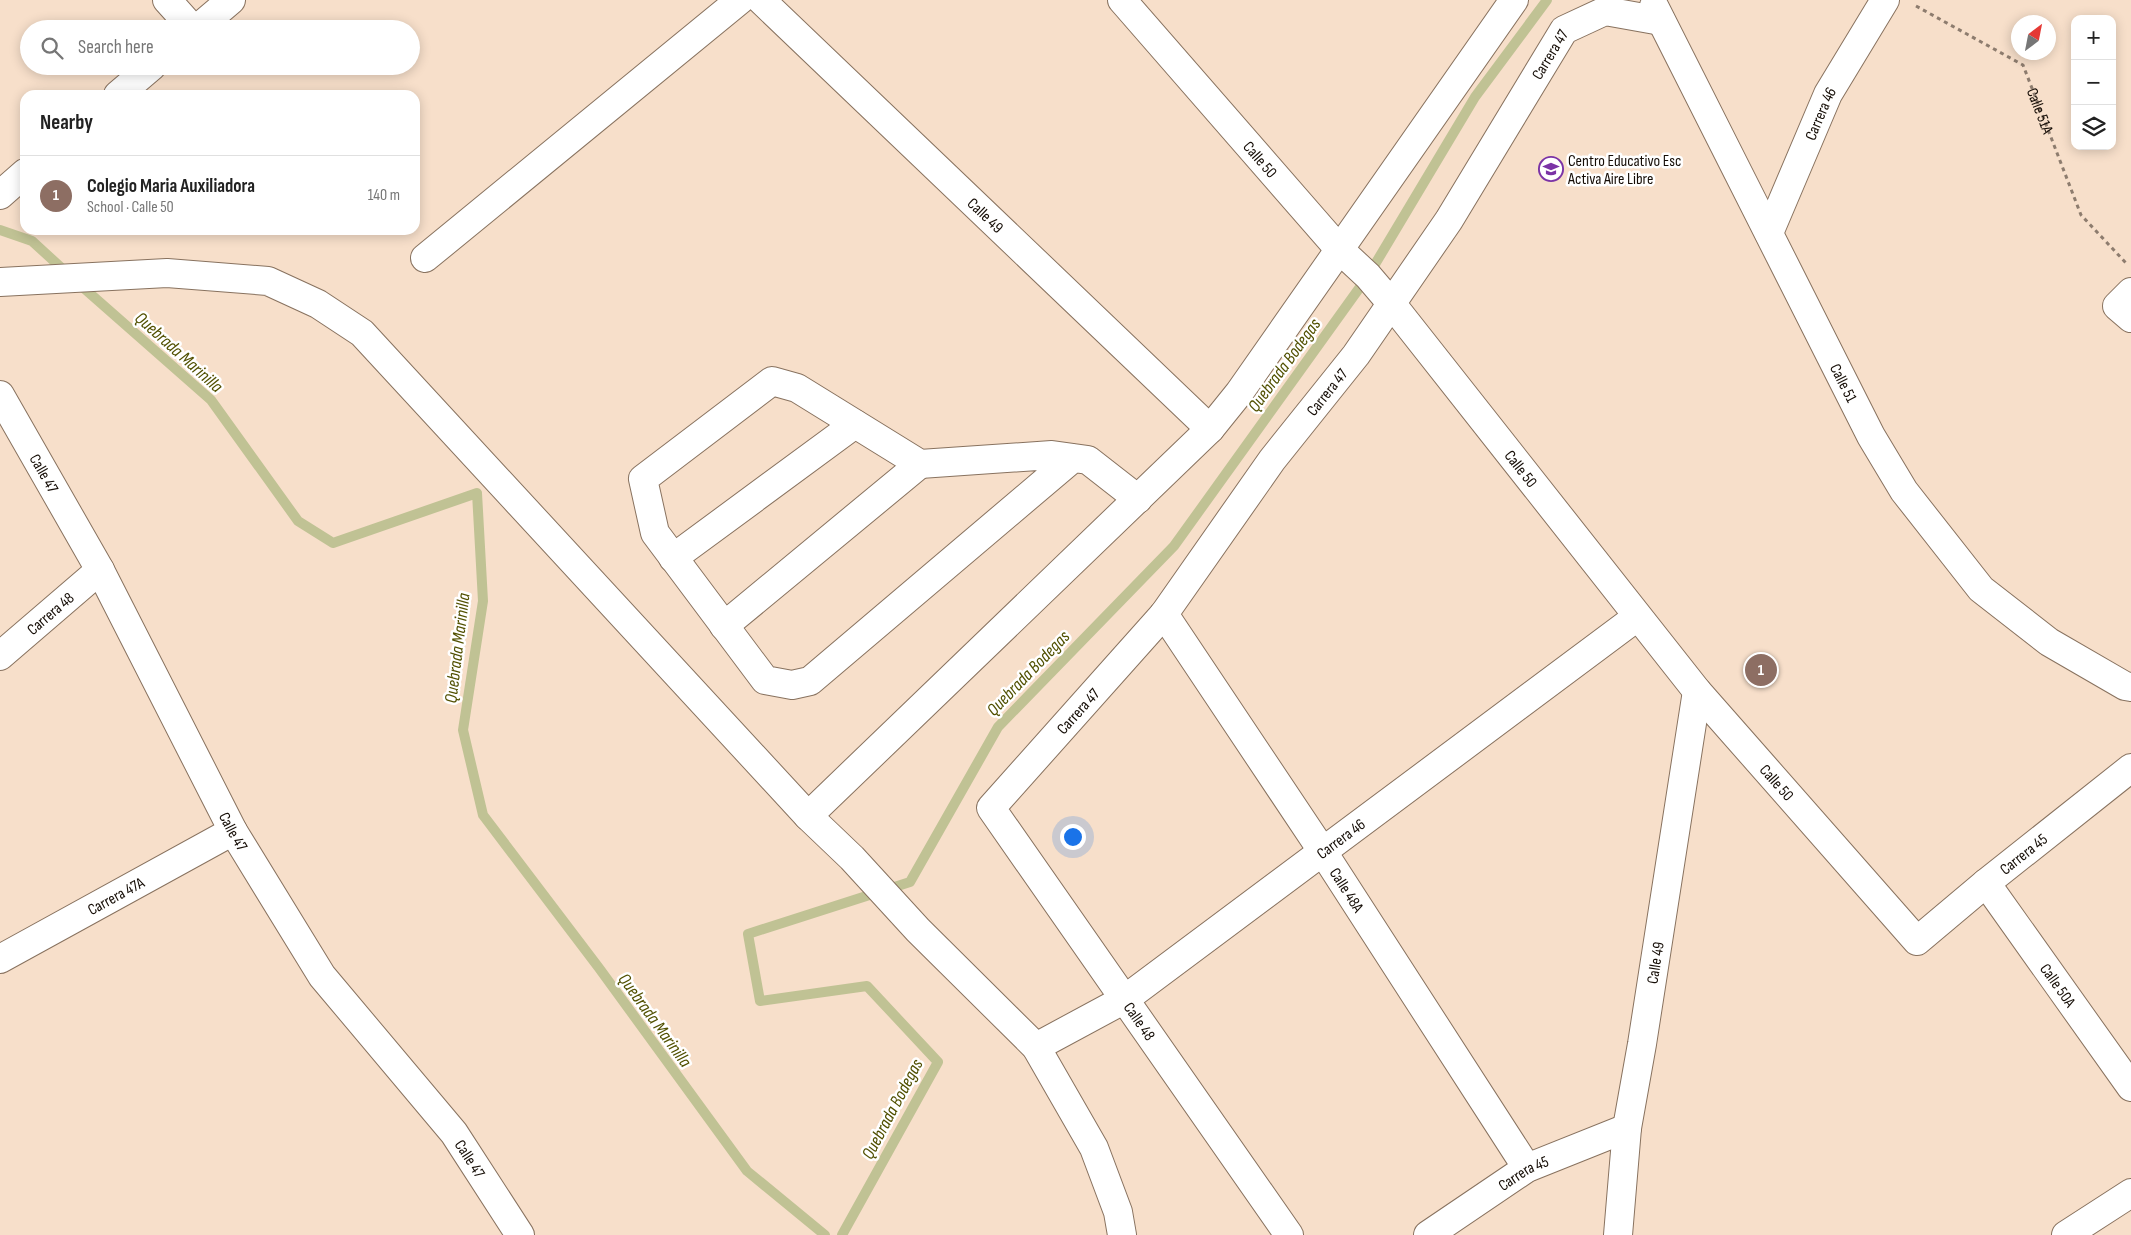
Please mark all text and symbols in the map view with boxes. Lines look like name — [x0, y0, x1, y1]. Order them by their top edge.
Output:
north arrow — [2011, 15, 2056, 60]
map controls — [2071, 15, 2116, 150]
button: + — [2071, 15, 2116, 60]
search box — [20, 20, 420, 75]
street label: Carrera 47 — [1528, 26, 1573, 83]
icon: search — [38, 34, 66, 62]
text: Search here — [78, 36, 154, 59]
button: − — [2071, 60, 2116, 105]
street label: Carrera 46 — [1802, 84, 1841, 143]
street label: Calle 51A — [2022, 85, 2057, 137]
button: layers — [2071, 105, 2116, 150]
text: Nearby — [40, 110, 93, 135]
street label: Calle 50 — [1238, 138, 1281, 182]
place label: Centro Educativo Esc Activa Aire Libre — [1567, 152, 1681, 189]
school or university icon: Centro Educativo Esc Activa Aire Libre — [1538, 156, 1564, 182]
text: Colegio Maria Auxiliadora — [87, 175, 255, 198]
text: 1 — [53, 186, 59, 205]
text: 140 m — [368, 186, 400, 205]
street label: Calle 49 — [963, 194, 1007, 237]
text: School · Calle 50 — [87, 198, 174, 217]
water label: Quebrada Marinilla — [131, 308, 227, 398]
water label: Quebrada Bodegas — [1243, 314, 1326, 416]
street label: Calle 51 — [1825, 361, 1861, 406]
street label: Carrera 47 — [1303, 365, 1353, 420]
street label: Calle 50 — [1500, 447, 1541, 492]
street label: Calle 47 — [25, 451, 62, 497]
street label: Carrera 48 — [24, 589, 78, 640]
water label: Quebrada Marinilla — [440, 591, 475, 704]
water label: Quebrada Bodegas — [982, 626, 1075, 720]
pin: 1 — [1745, 651, 1777, 689]
street label: Carrera 47 — [1053, 684, 1105, 739]
street label: Calle 50 — [1755, 761, 1797, 805]
street label: Calle 47 — [214, 809, 251, 855]
street label: Carrera 46 — [1313, 815, 1369, 864]
your location — [1060, 824, 1086, 850]
street label: Carrera 45 — [1996, 830, 2052, 879]
street label: Calle 48A — [1325, 865, 1367, 916]
street label: Carrera 47A — [85, 874, 148, 920]
street label: Calle 49 — [1643, 940, 1669, 985]
street label: Calle 50A — [2035, 960, 2079, 1011]
water label: Quebrada Marinilla — [614, 969, 696, 1072]
street label: Calle 48 — [1119, 999, 1159, 1045]
water label: Quebrada Bodegas — [857, 1055, 928, 1163]
street label: Calle 47 — [450, 1137, 489, 1182]
street label: Carrera 45 — [1495, 1152, 1552, 1196]

